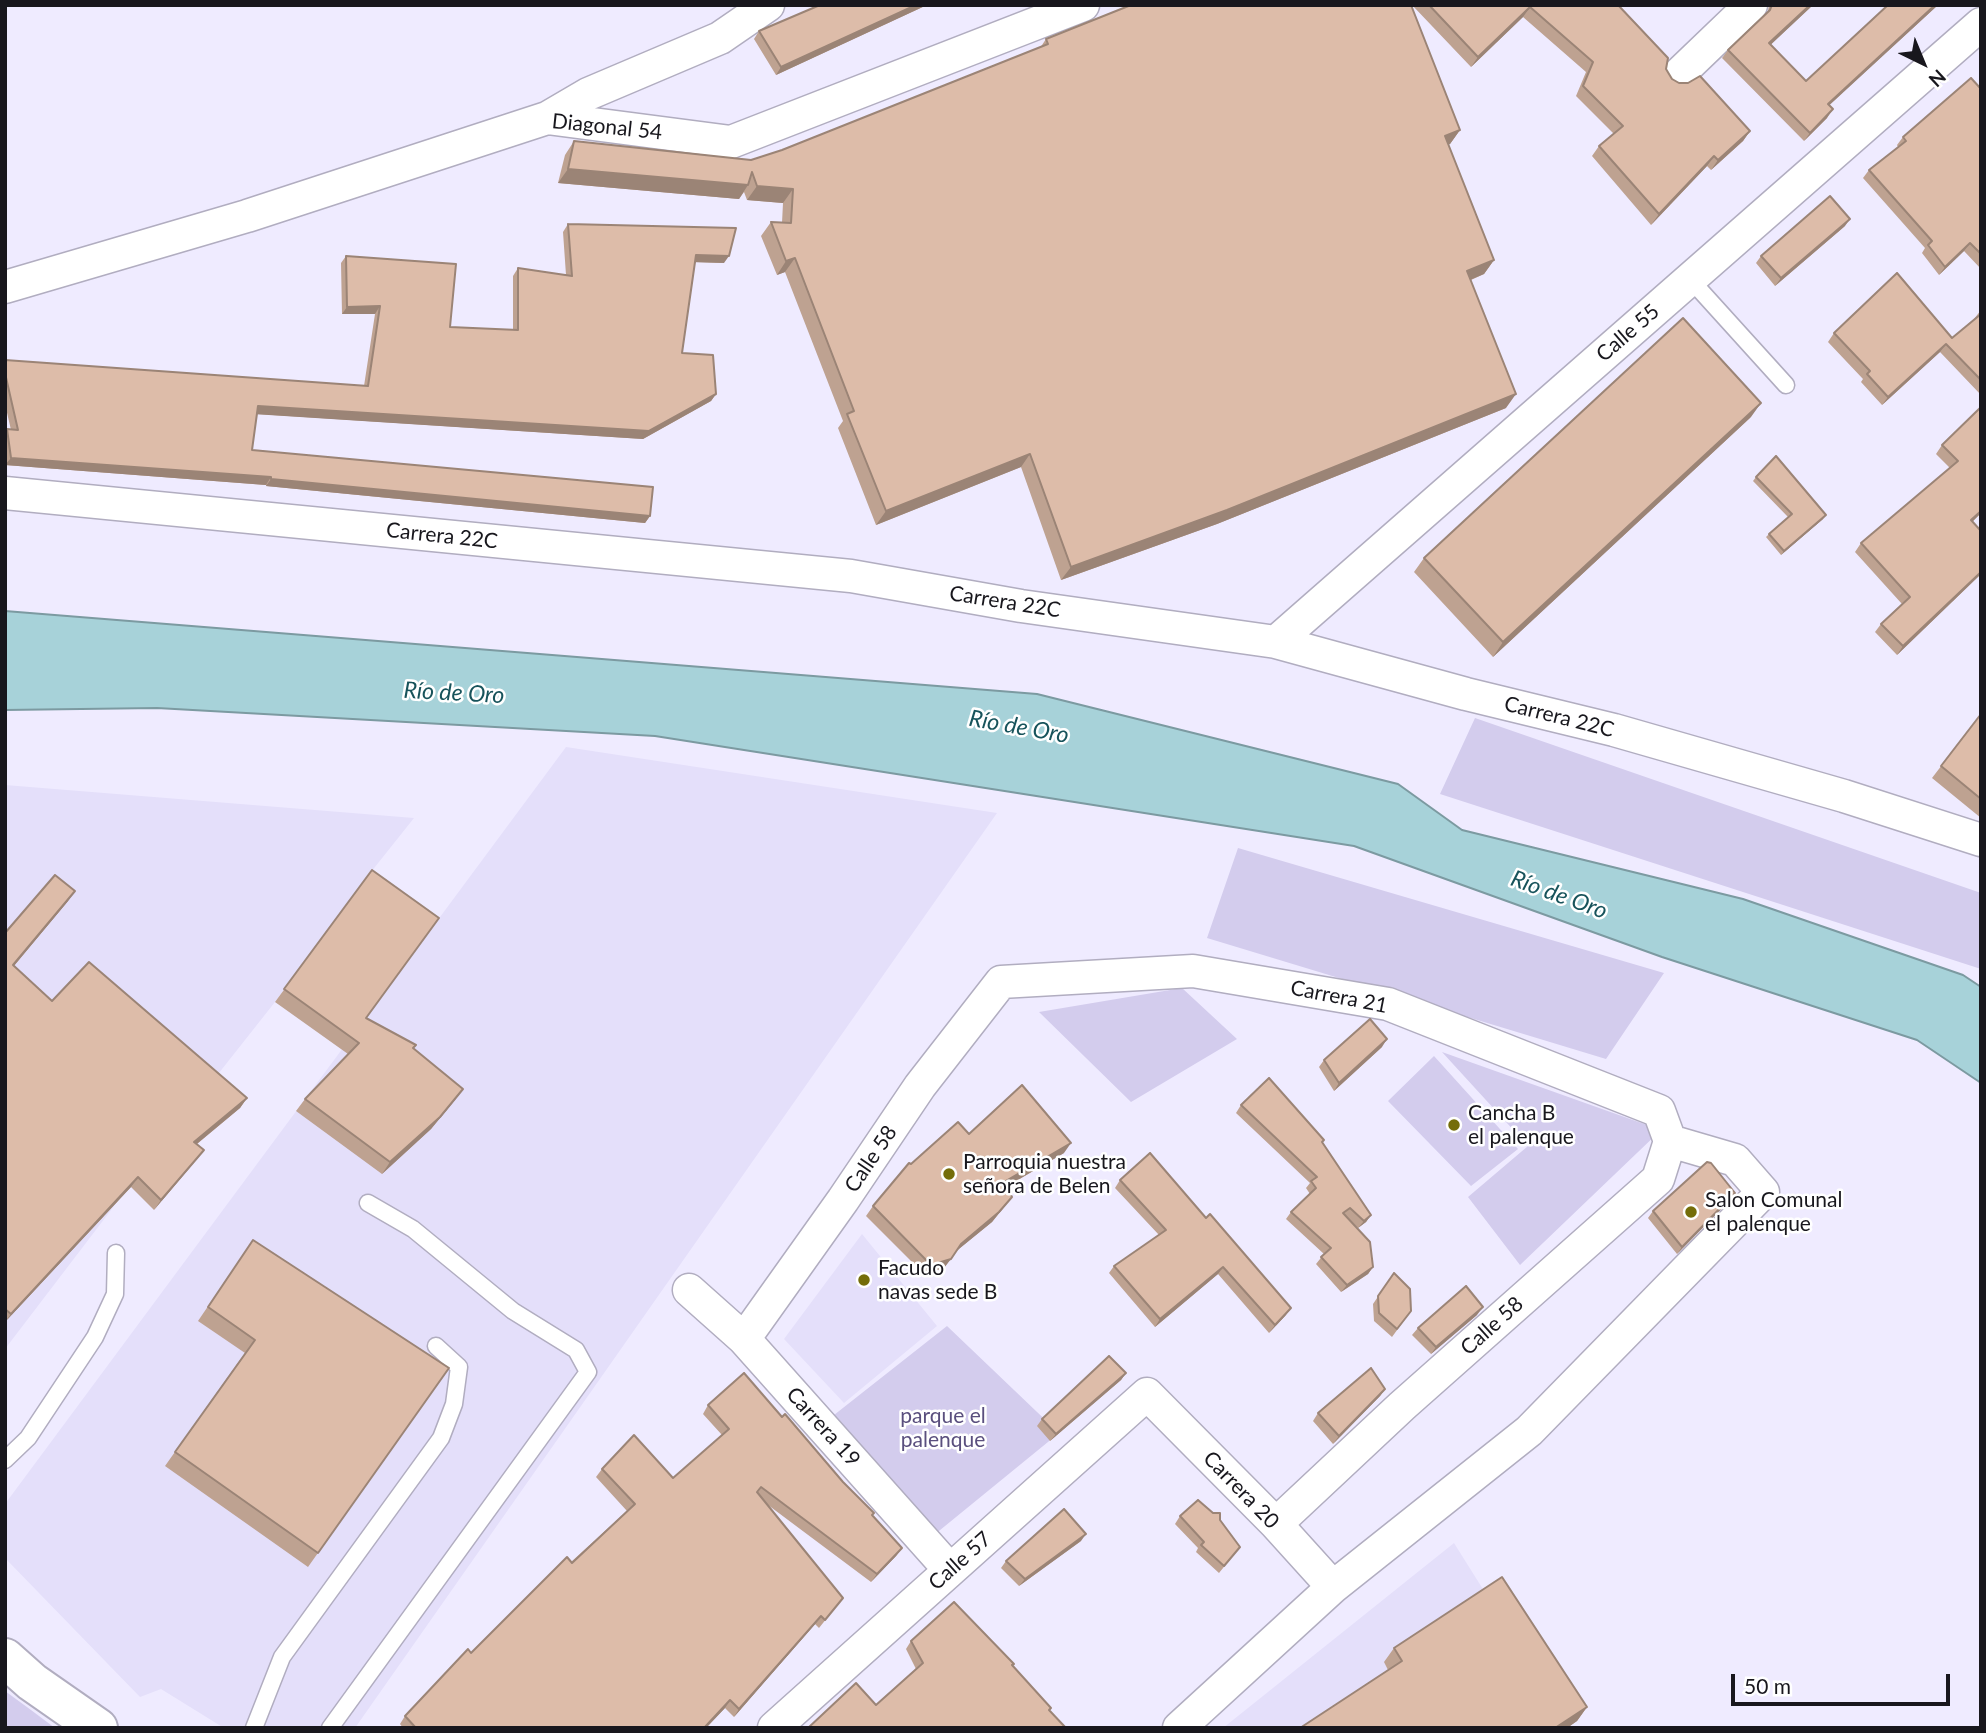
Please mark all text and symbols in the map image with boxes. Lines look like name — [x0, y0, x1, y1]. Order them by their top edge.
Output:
north arrow — [1888, 28, 1958, 98]
text: N — [1924, 65, 1951, 92]
street label: Diagonal 54 — [551, 109, 663, 145]
street label: Calle 55 — [1591, 299, 1665, 367]
street label: Carrera 22C — [385, 518, 499, 554]
street label: Carrera 22C — [948, 581, 1062, 623]
water label: Río de Oro — [403, 677, 505, 709]
street label: Carrera 22C — [1502, 691, 1616, 743]
water label: Río de Oro — [967, 705, 1071, 749]
water label: Río de Oro — [1507, 865, 1611, 925]
street label: Carrera 21 — [1288, 975, 1390, 1019]
place label: Cancha B el palenque — [1468, 1100, 1574, 1150]
marker: Cancha B el palenque — [1446, 1117, 1462, 1133]
street label: Calle 58 — [840, 1121, 902, 1197]
place label: Parroquia nuestra señora de Belen — [963, 1149, 1126, 1199]
marker: Parroquia nuestra señora de Belen — [941, 1166, 957, 1182]
place label: Salon Comunal el palenque — [1705, 1187, 1842, 1237]
marker: Salon Comunal el palenque — [1683, 1204, 1699, 1220]
place label: Facudo navas sede B — [878, 1255, 997, 1305]
marker: Facudo navas sede B — [856, 1272, 872, 1288]
street label: Calle 58 — [1456, 1291, 1528, 1361]
street label: Carrera 19 — [781, 1382, 865, 1472]
park label: parque el palenque — [900, 1403, 986, 1453]
street label: Carrera 20 — [1198, 1446, 1284, 1534]
street label: Calle 57 — [924, 1526, 996, 1596]
scale bar — [1734, 1660, 1953, 1704]
text: 50 m — [1744, 1673, 1791, 1698]

